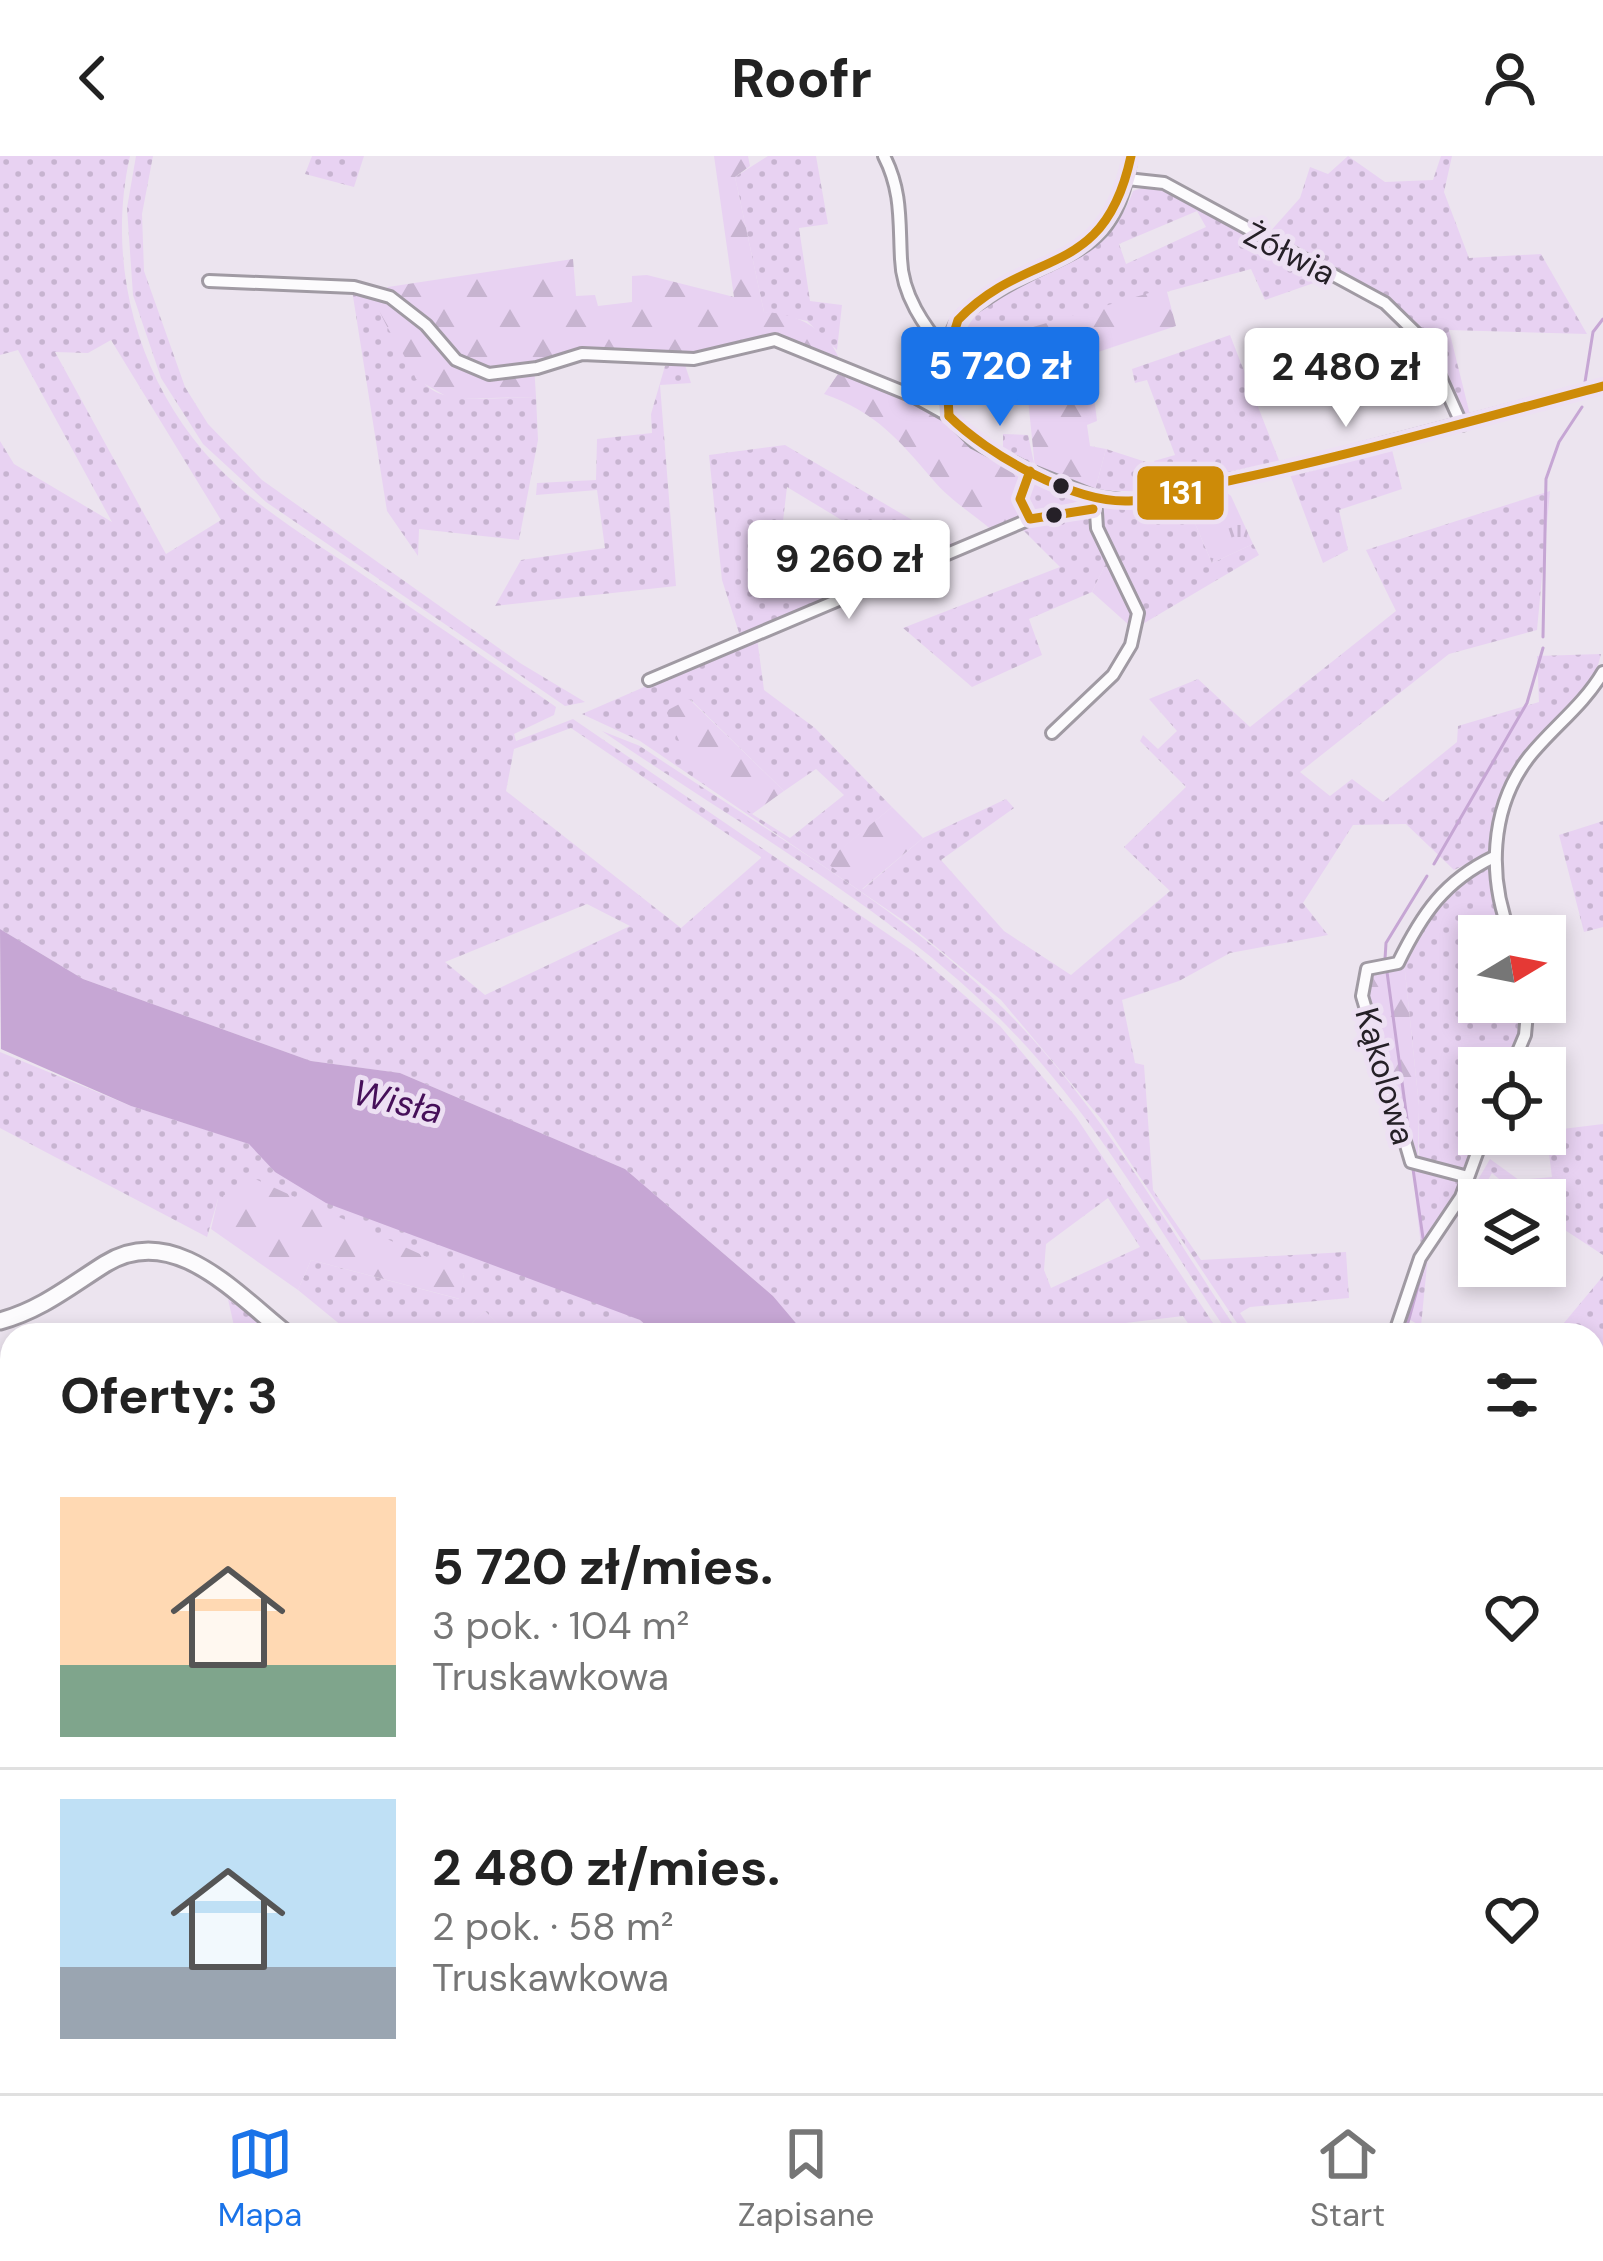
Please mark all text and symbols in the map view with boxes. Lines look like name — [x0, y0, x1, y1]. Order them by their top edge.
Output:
text: Roofr — [731, 43, 872, 114]
icon: back — [60, 45, 126, 111]
icon: person — [1477, 45, 1543, 111]
street label: Żółwia — [1237, 212, 1343, 295]
pin: 5 720 zł — [876, 327, 1124, 429]
pin: 2 480 zł — [1222, 328, 1470, 430]
text: 5 720 zł — [928, 340, 1072, 391]
text: 2 480 zł — [1272, 341, 1420, 392]
line badge: 131 — [1135, 464, 1226, 522]
text: 131 — [1159, 471, 1203, 514]
unlabelled marker — [1050, 475, 1072, 497]
unlabelled marker — [1043, 504, 1065, 526]
pin: 9 260 zł — [725, 520, 973, 622]
text: 9 260 zł — [775, 533, 923, 584]
north arrow — [1458, 915, 1566, 1023]
map controls — [1458, 915, 1566, 1287]
street label: Kąkolowa — [1346, 1003, 1426, 1150]
button: locate — [1458, 1047, 1566, 1155]
water label: Wisła — [348, 1068, 447, 1135]
button: layers — [1458, 1179, 1566, 1287]
text: Oferty: 3 — [60, 1362, 278, 1429]
icon: filters — [1479, 1362, 1545, 1428]
text: 5 720 zł/mies. — [432, 1533, 773, 1600]
icon: home — [156, 1545, 300, 1689]
icon: heart — [1479, 1584, 1545, 1650]
text: 3 pok. · 104 m² — [432, 1600, 689, 1651]
text: Truskawkowa — [432, 1651, 669, 1702]
text: 2 480 zł/mies. — [432, 1834, 780, 1901]
icon: home — [156, 1847, 300, 1991]
icon: heart — [1479, 1886, 1545, 1952]
text: 2 pok. · 58 m² — [432, 1901, 674, 1952]
text: Truskawkowa — [432, 1952, 669, 2003]
tab: Mapa — [218, 2121, 302, 2236]
tab: Zapisane — [738, 2121, 874, 2236]
tab: Start — [1310, 2121, 1385, 2236]

